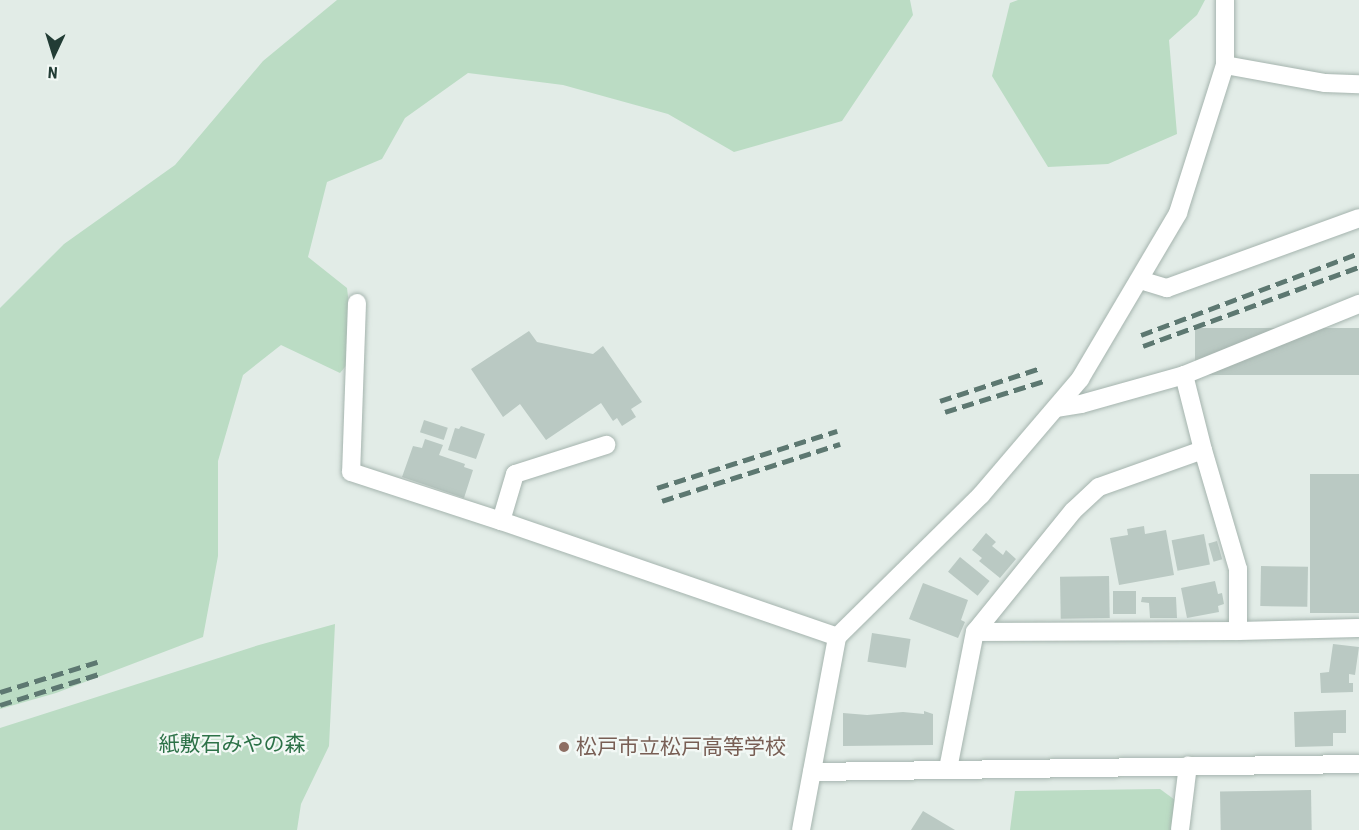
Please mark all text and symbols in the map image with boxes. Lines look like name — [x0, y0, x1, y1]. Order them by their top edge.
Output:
north arrow — [24, 24, 84, 84]
text: N — [47, 63, 58, 82]
park label: 紙敷石みやの森 — [159, 731, 305, 757]
place label: 松戸市立松戸高等学校 — [576, 734, 786, 760]
marker: 松戸市立松戸高等学校 — [557, 740, 571, 754]

